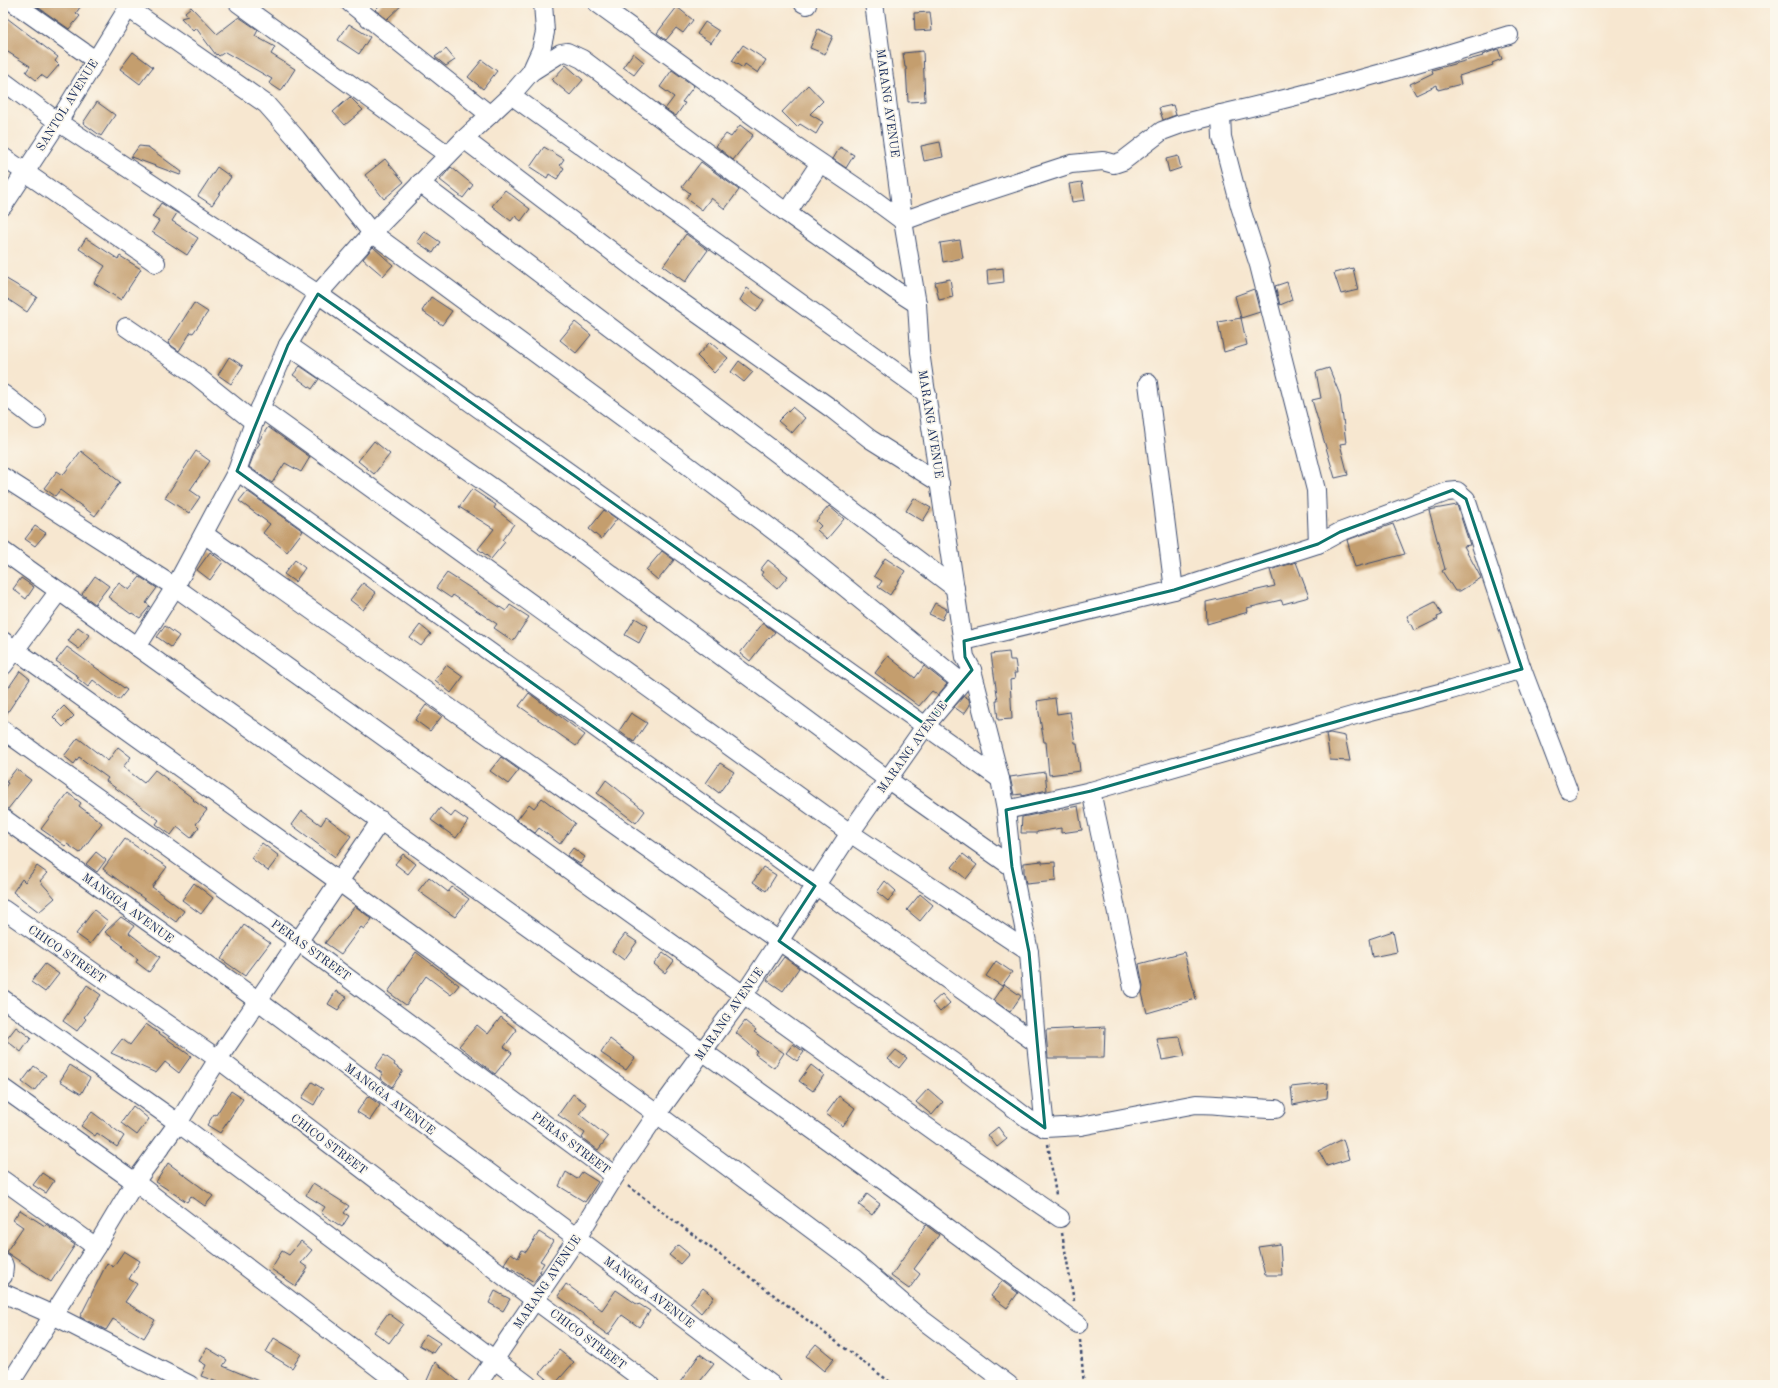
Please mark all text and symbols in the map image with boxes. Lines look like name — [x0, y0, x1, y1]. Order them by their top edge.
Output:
street label: MARANG AVENUE — [873, 48, 901, 158]
street label: SANTOL AVENUE — [35, 58, 101, 153]
street label: MARANG AVENUE — [915, 369, 945, 479]
street label: MARANG AVENUE — [876, 700, 950, 796]
street label: MANGGA AVENUE — [80, 872, 175, 946]
street label: PERAS STREET — [269, 918, 352, 984]
street label: CHICO STREET — [25, 924, 107, 986]
street label: MARANG AVENUE — [693, 966, 766, 1063]
street label: MANGGA AVENUE — [342, 1062, 437, 1138]
street label: PERAS STREET — [529, 1111, 612, 1177]
street label: CHICO STREET — [288, 1112, 369, 1177]
street label: MARANG AVENUE — [512, 1234, 584, 1331]
street label: MANGGA AVENUE — [601, 1255, 696, 1331]
street label: CHICO STREET — [547, 1307, 628, 1372]

